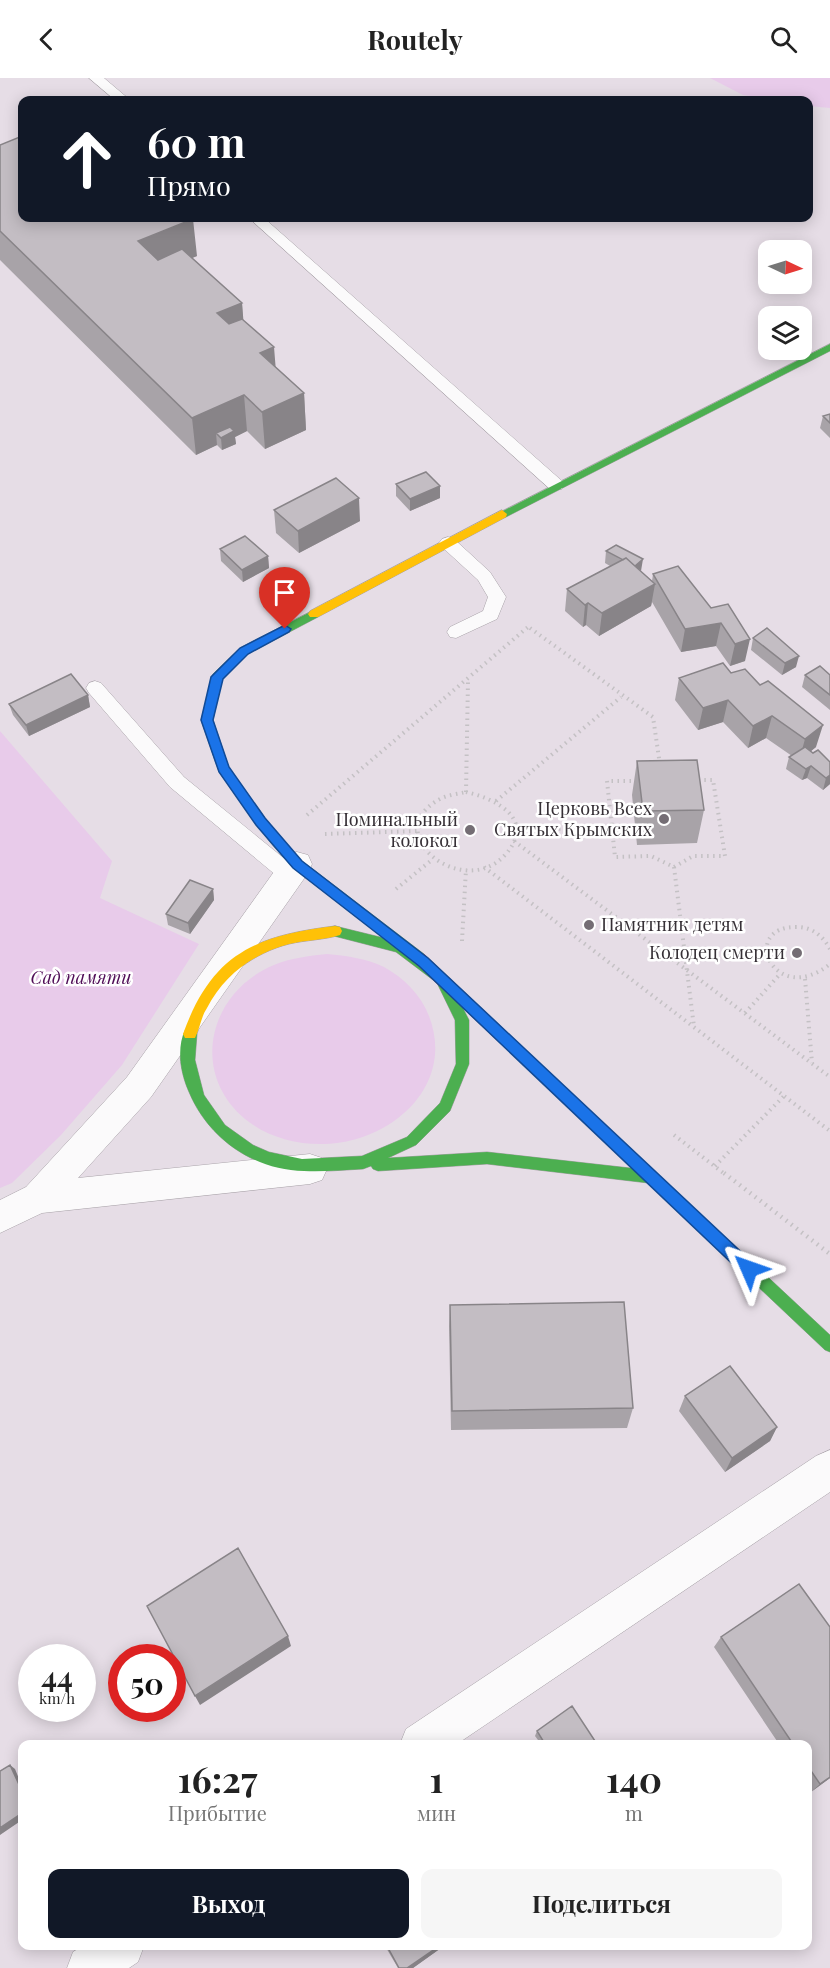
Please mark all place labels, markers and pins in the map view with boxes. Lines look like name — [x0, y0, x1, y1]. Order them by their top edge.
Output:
pin — [259, 567, 310, 629]
place label: Церковь Всех Святых Крымских — [494, 796, 653, 841]
place label: Поминальный колокол — [335, 807, 458, 852]
marker: Церковь Всех Святых Крымских — [657, 812, 671, 826]
marker: Поминальный колокол — [463, 823, 477, 837]
place label: Памятник детям — [601, 912, 744, 936]
marker: Памятник детям — [582, 918, 596, 932]
place label: Колодец смерти — [649, 940, 785, 964]
marker: Колодец смерти — [790, 946, 804, 960]

